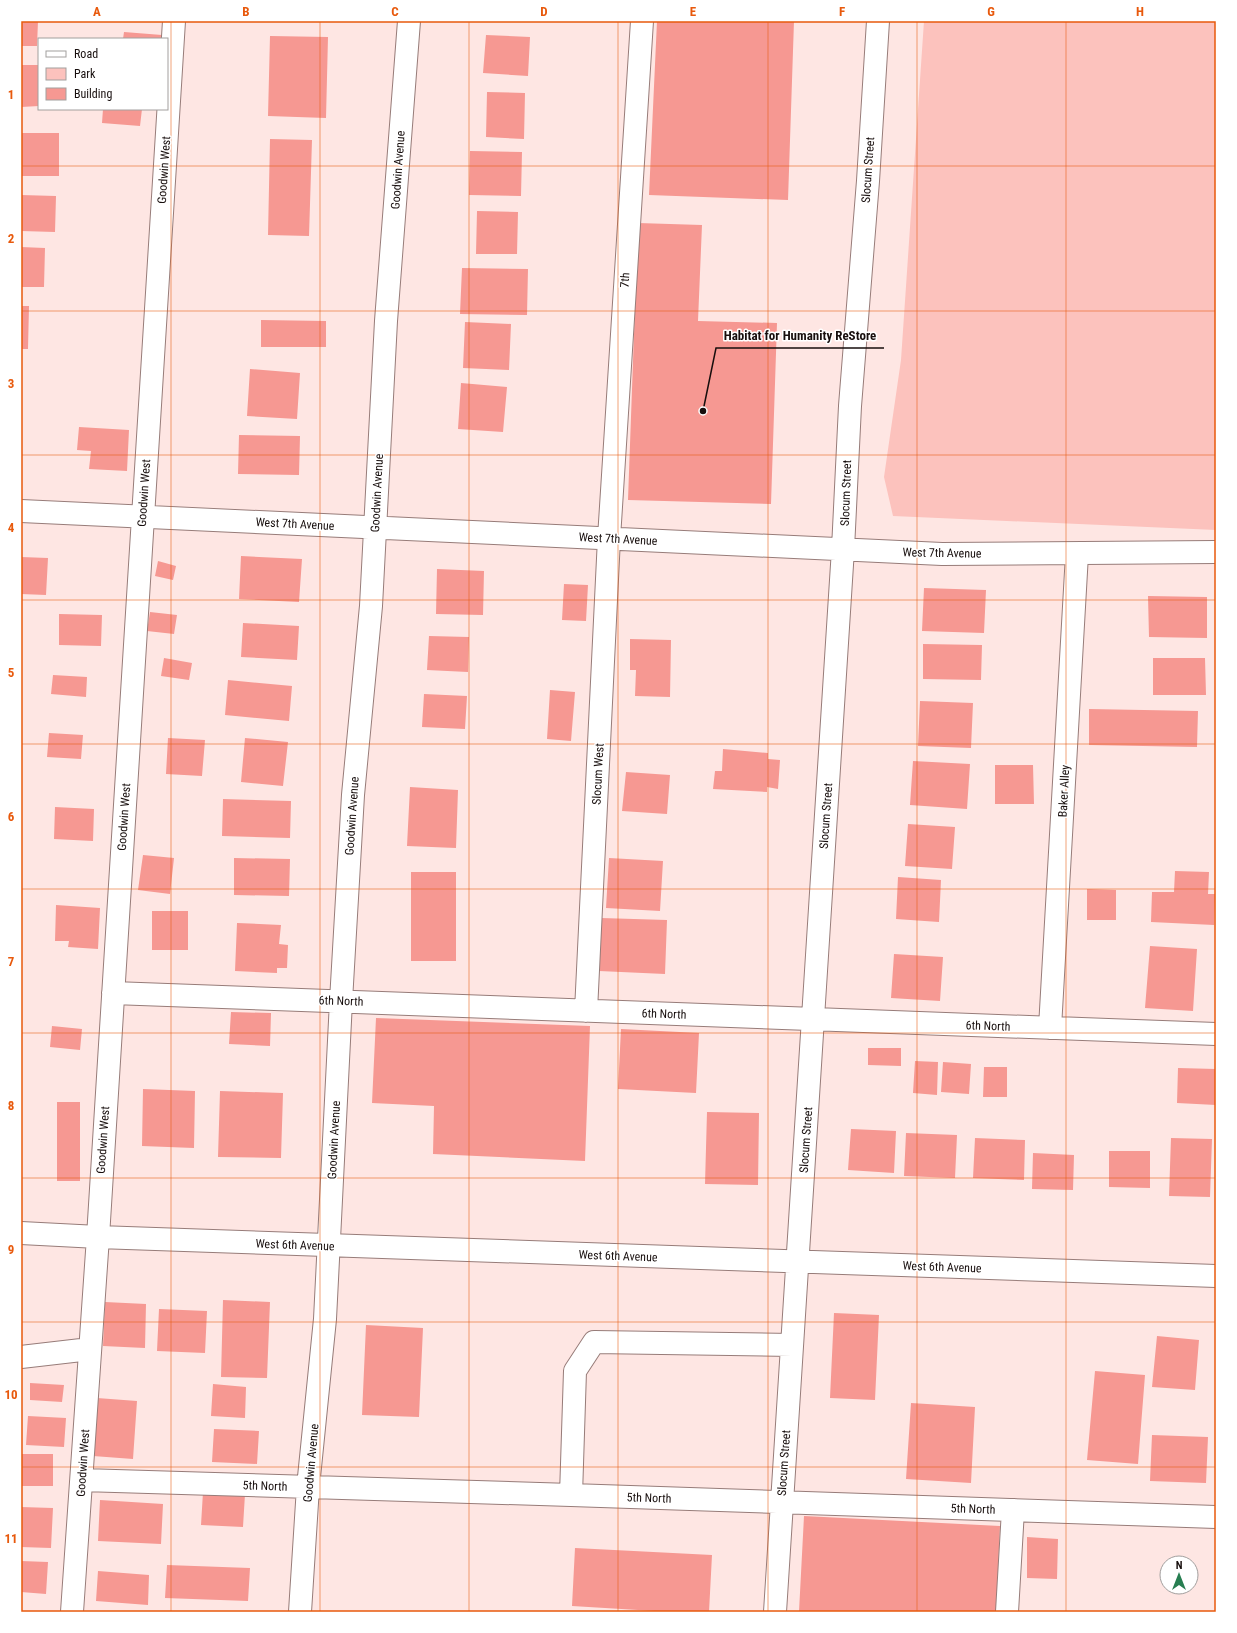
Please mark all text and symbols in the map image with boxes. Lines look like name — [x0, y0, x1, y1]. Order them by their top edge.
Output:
text: A — [93, 4, 101, 19]
text: B — [242, 4, 250, 19]
text: C — [391, 4, 399, 19]
text: D — [540, 4, 548, 19]
text: E — [690, 4, 697, 19]
text: F — [839, 4, 845, 19]
text: G — [987, 4, 995, 19]
text: H — [1136, 4, 1144, 19]
legend — [38, 38, 168, 110]
text: Road — [74, 47, 98, 61]
text: Park — [74, 67, 96, 81]
text: 1 — [8, 87, 14, 102]
text: Building — [74, 87, 112, 101]
street label: Goodwin Avenue — [388, 130, 408, 210]
street label: Goodwin West — [155, 135, 173, 204]
street label: Slocum Street — [859, 136, 877, 204]
text: 2 — [8, 231, 15, 246]
street label: 7th — [617, 272, 633, 288]
callout: Habitat for Humanity ReStore — [716, 323, 884, 348]
text: Habitat for Humanity ReStore — [724, 328, 876, 343]
text: 3 — [8, 376, 14, 391]
street label: Goodwin Avenue — [368, 453, 386, 533]
street label: Goodwin West — [135, 458, 153, 527]
street label: Slocum Street — [838, 459, 854, 526]
street label: West 7th Avenue — [255, 515, 335, 533]
text: 4 — [8, 520, 15, 535]
street label: West 7th Avenue — [578, 530, 658, 548]
street label: West 7th Avenue — [902, 545, 982, 561]
text: 5 — [8, 665, 15, 680]
street label: Slocum West — [589, 742, 607, 805]
street label: Baker Alley — [1056, 764, 1072, 818]
street label: Goodwin Avenue — [342, 776, 362, 856]
street label: Goodwin West — [115, 782, 133, 851]
street label: Slocum Street — [817, 782, 835, 850]
text: 6 — [8, 809, 15, 824]
text: 7 — [8, 954, 15, 969]
street label: 6th North — [318, 993, 364, 1009]
street label: 6th North — [641, 1006, 687, 1022]
street label: 6th North — [965, 1018, 1011, 1034]
text: 8 — [8, 1098, 14, 1113]
street label: Goodwin Avenue — [325, 1100, 343, 1180]
street label: Goodwin West — [94, 1105, 112, 1174]
street label: Slocum Street — [797, 1106, 815, 1174]
street label: West 6th Avenue — [255, 1237, 335, 1253]
text: 9 — [8, 1242, 14, 1257]
street label: West 6th Avenue — [578, 1248, 658, 1264]
street label: West 6th Avenue — [902, 1259, 982, 1275]
text: 10 — [4, 1387, 18, 1402]
street label: Goodwin Avenue — [301, 1423, 321, 1503]
street label: Goodwin West — [74, 1428, 92, 1497]
street label: Slocum Street — [775, 1429, 793, 1497]
street label: 5th North — [242, 1478, 288, 1494]
street label: 5th North — [626, 1490, 672, 1506]
street label: 5th North — [950, 1501, 996, 1517]
text: 11 — [4, 1531, 18, 1546]
north arrow — [1159, 1555, 1199, 1595]
text: N — [1176, 1559, 1183, 1572]

